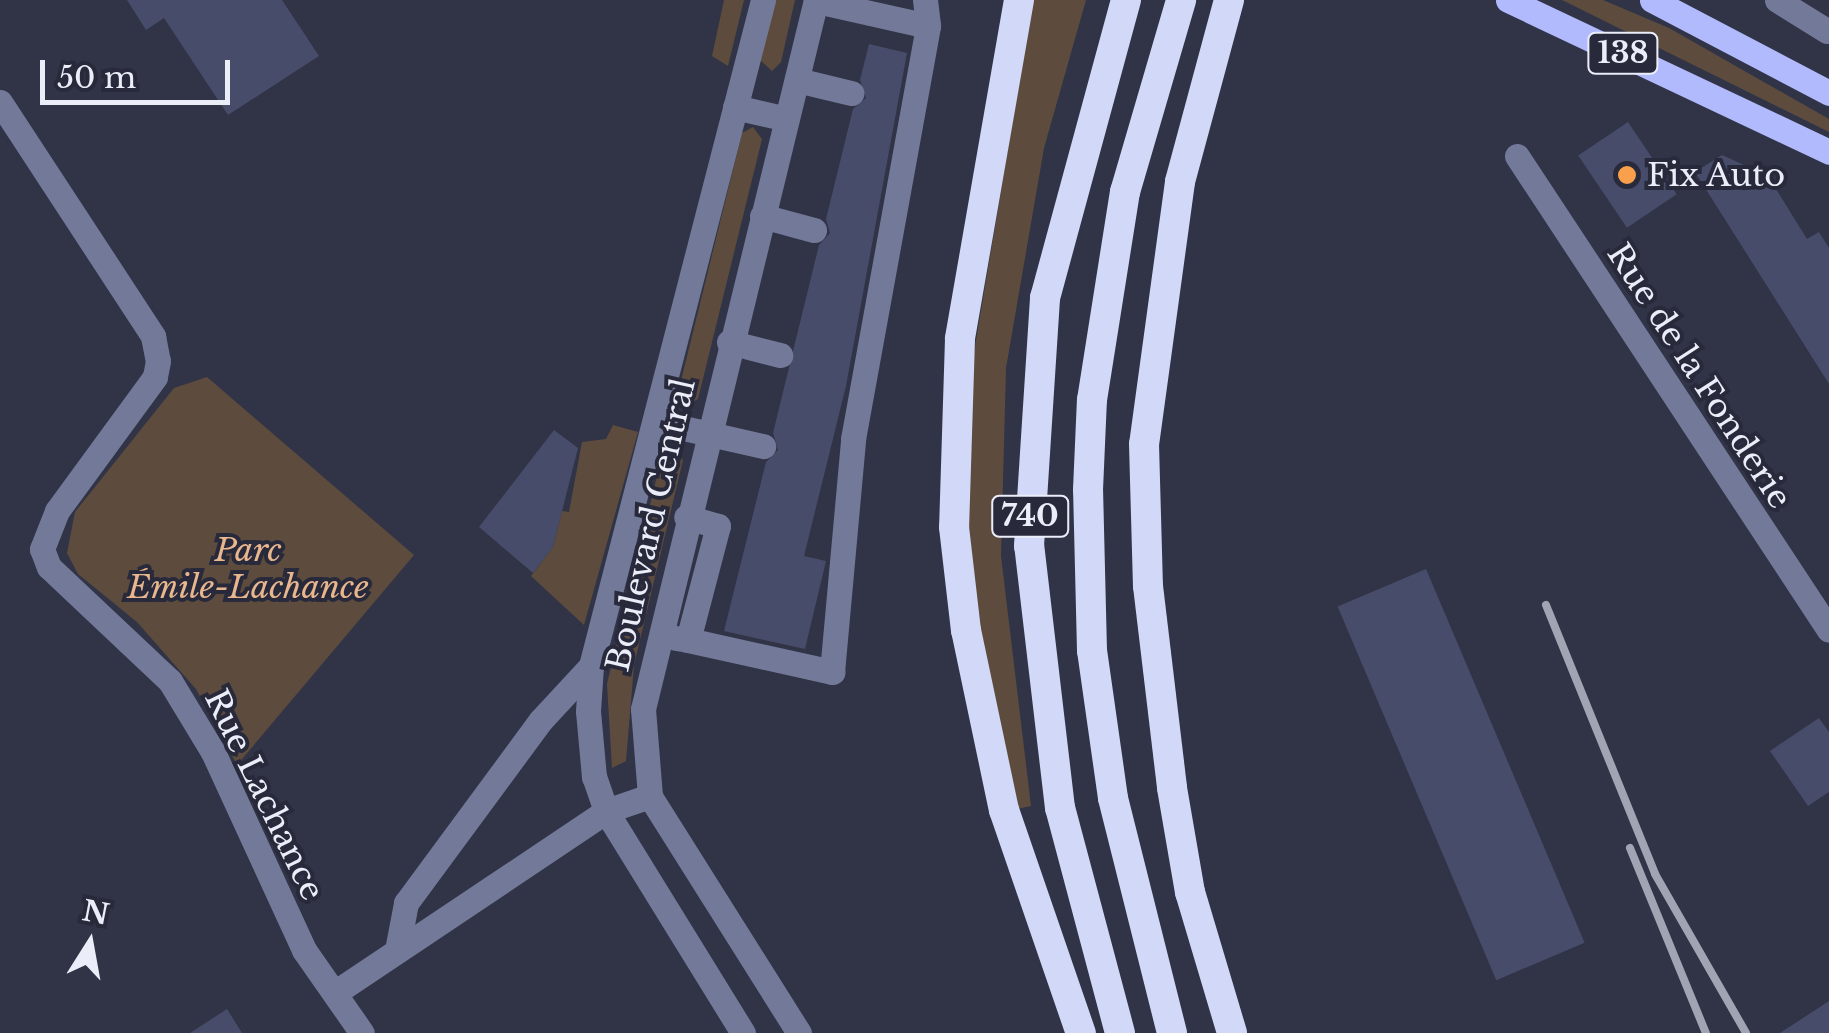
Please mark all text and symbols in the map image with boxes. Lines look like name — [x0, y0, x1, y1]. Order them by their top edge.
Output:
road number: 138 — [1586, 28, 1660, 78]
scale bar — [45, 40, 235, 102]
text: 50 m — [57, 59, 136, 96]
place label: Fix Auto — [1647, 156, 1787, 194]
marker: Fix Auto — [1616, 164, 1638, 186]
street label: Rue de la Fonderie — [1599, 236, 1799, 516]
street label: Boulevard Central — [599, 375, 703, 675]
road number: 740 — [990, 491, 1070, 541]
park label: Parc Émile-Lachance — [127, 532, 369, 607]
street label: Rue Lachance — [196, 683, 332, 907]
north arrow — [40, 893, 140, 993]
text: N — [80, 893, 112, 933]

